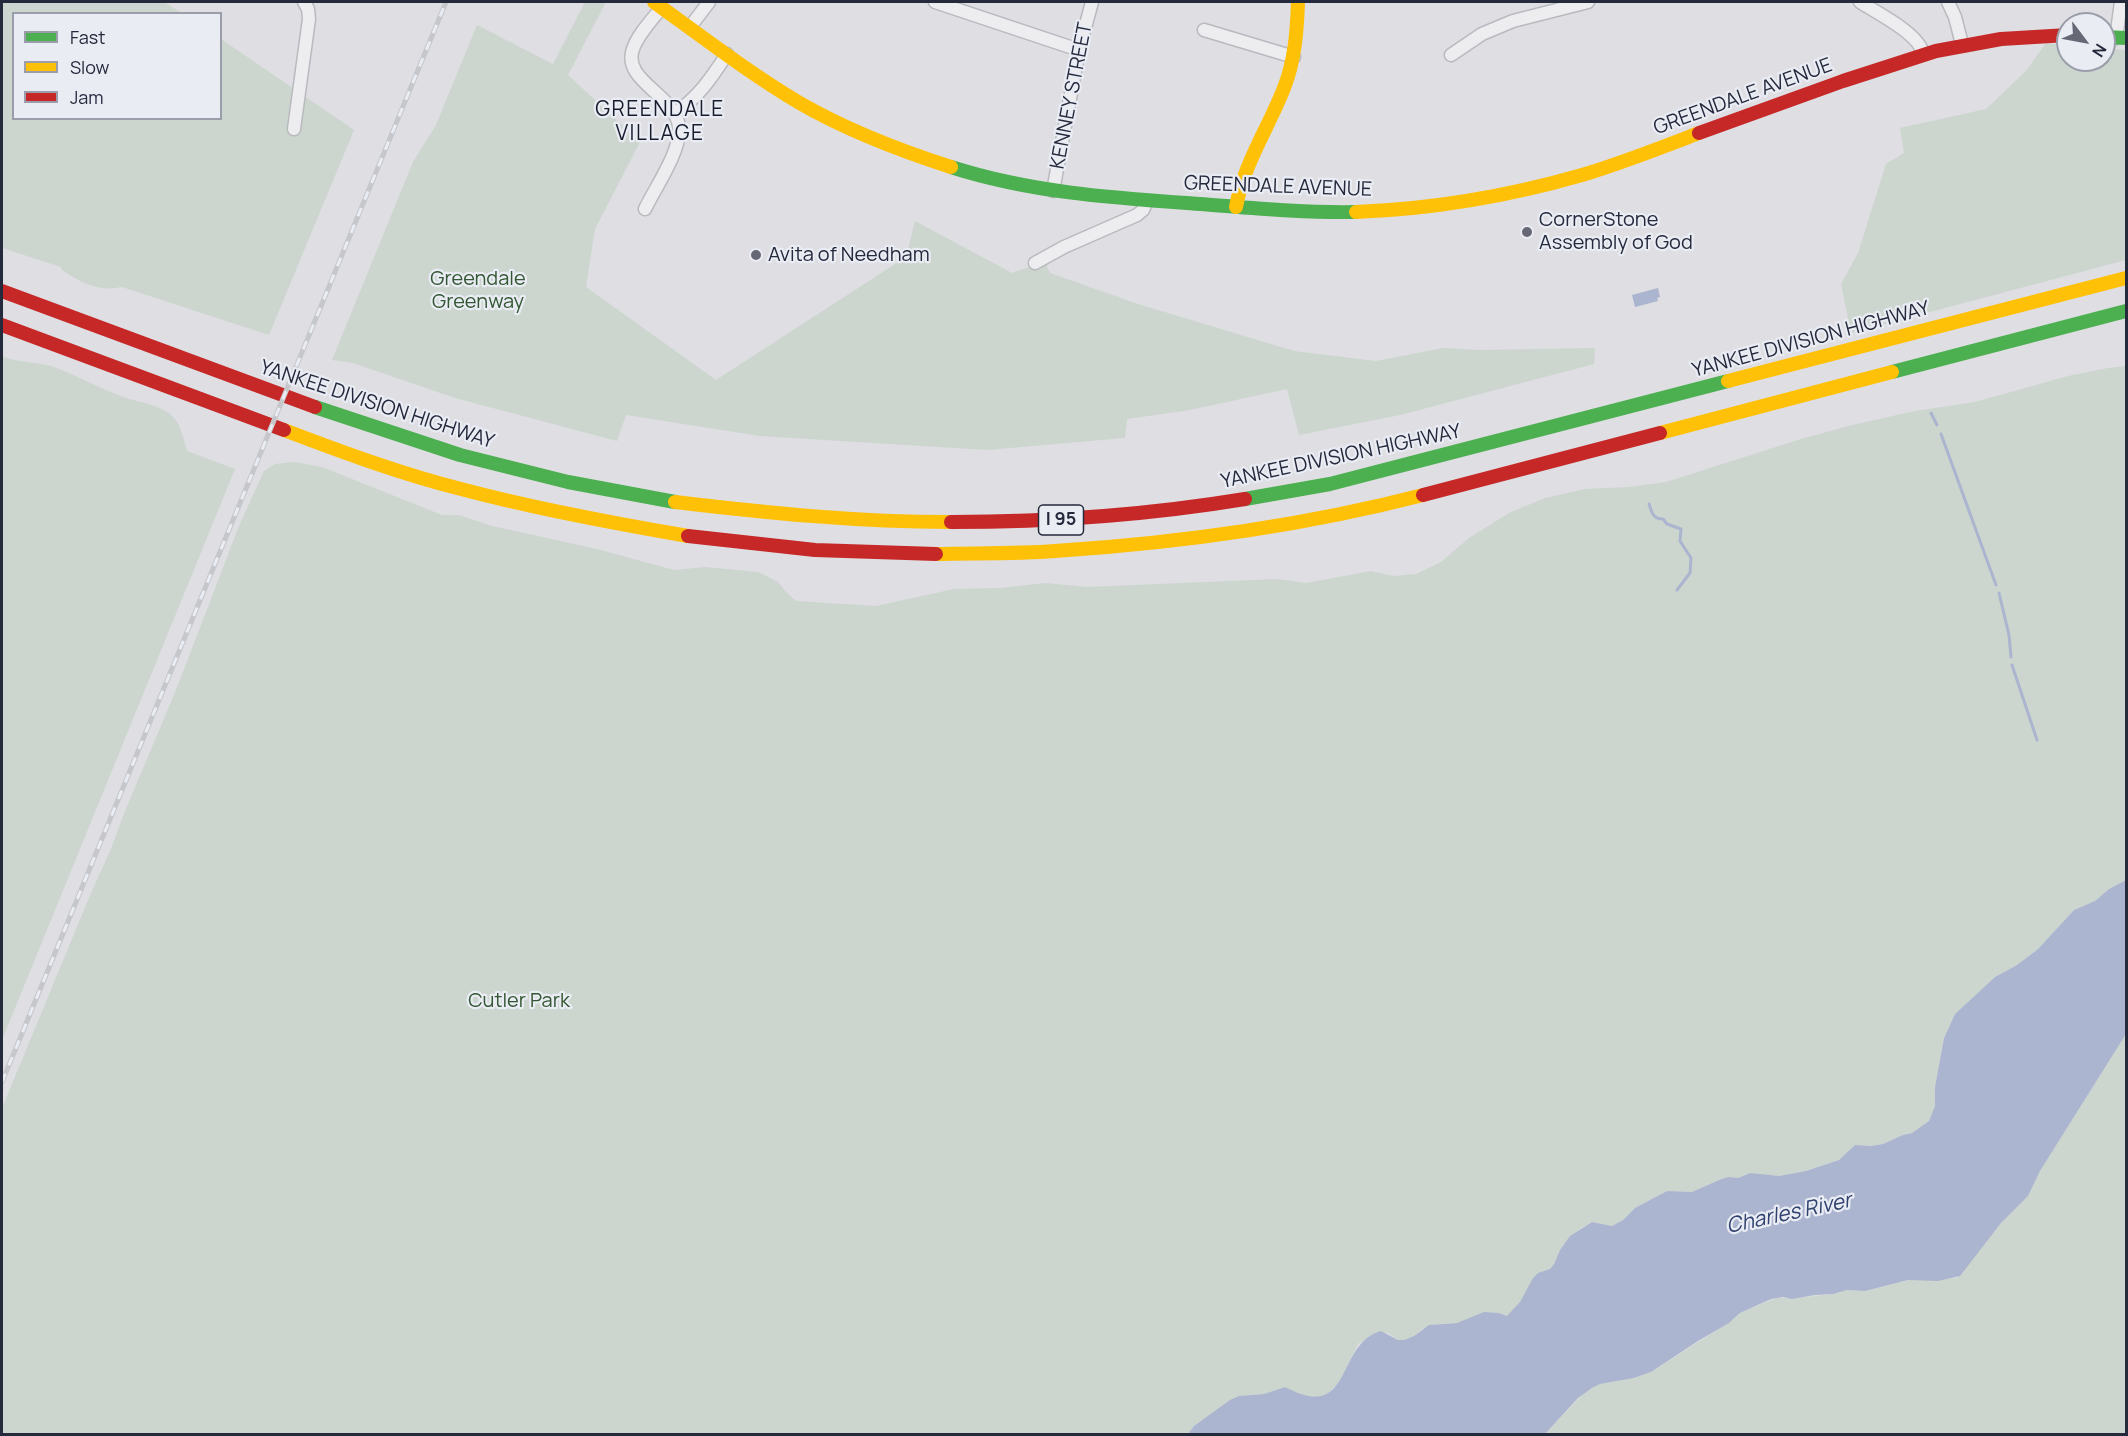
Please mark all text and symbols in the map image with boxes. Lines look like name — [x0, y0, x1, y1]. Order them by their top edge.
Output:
legend — [12, 12, 222, 120]
north arrow — [2056, 12, 2116, 72]
street label: KENNEY STREET — [1046, 21, 1098, 171]
text: Fast — [70, 25, 105, 49]
text: N — [2087, 40, 2112, 61]
street label: GREENDALE AVENUE — [1650, 54, 1836, 140]
text: Slow — [70, 55, 109, 79]
text: Jam — [70, 85, 104, 109]
district label: GREENDALE VILLAGE — [595, 97, 725, 147]
street label: GREENDALE AVENUE — [1183, 172, 1373, 202]
place label: CornerStone Assembly of God — [1539, 208, 1693, 255]
marker: CornerStone Assembly of God — [1520, 225, 1534, 239]
place label: Avita of Needham — [768, 243, 930, 267]
marker: Avita of Needham — [749, 248, 763, 262]
park label: Greendale Greenway — [430, 267, 526, 314]
street label: YANKEE DIVISION HIGHWAY — [1690, 297, 1932, 383]
street label: YANKEE DIVISION HIGHWAY — [257, 356, 497, 454]
street label: YANKEE DIVISION HIGHWAY — [1219, 420, 1463, 494]
road number: I 95 — [1038, 505, 1084, 535]
park label: Cutler Park — [468, 989, 570, 1013]
water label: Charles River — [1724, 1188, 1854, 1240]

